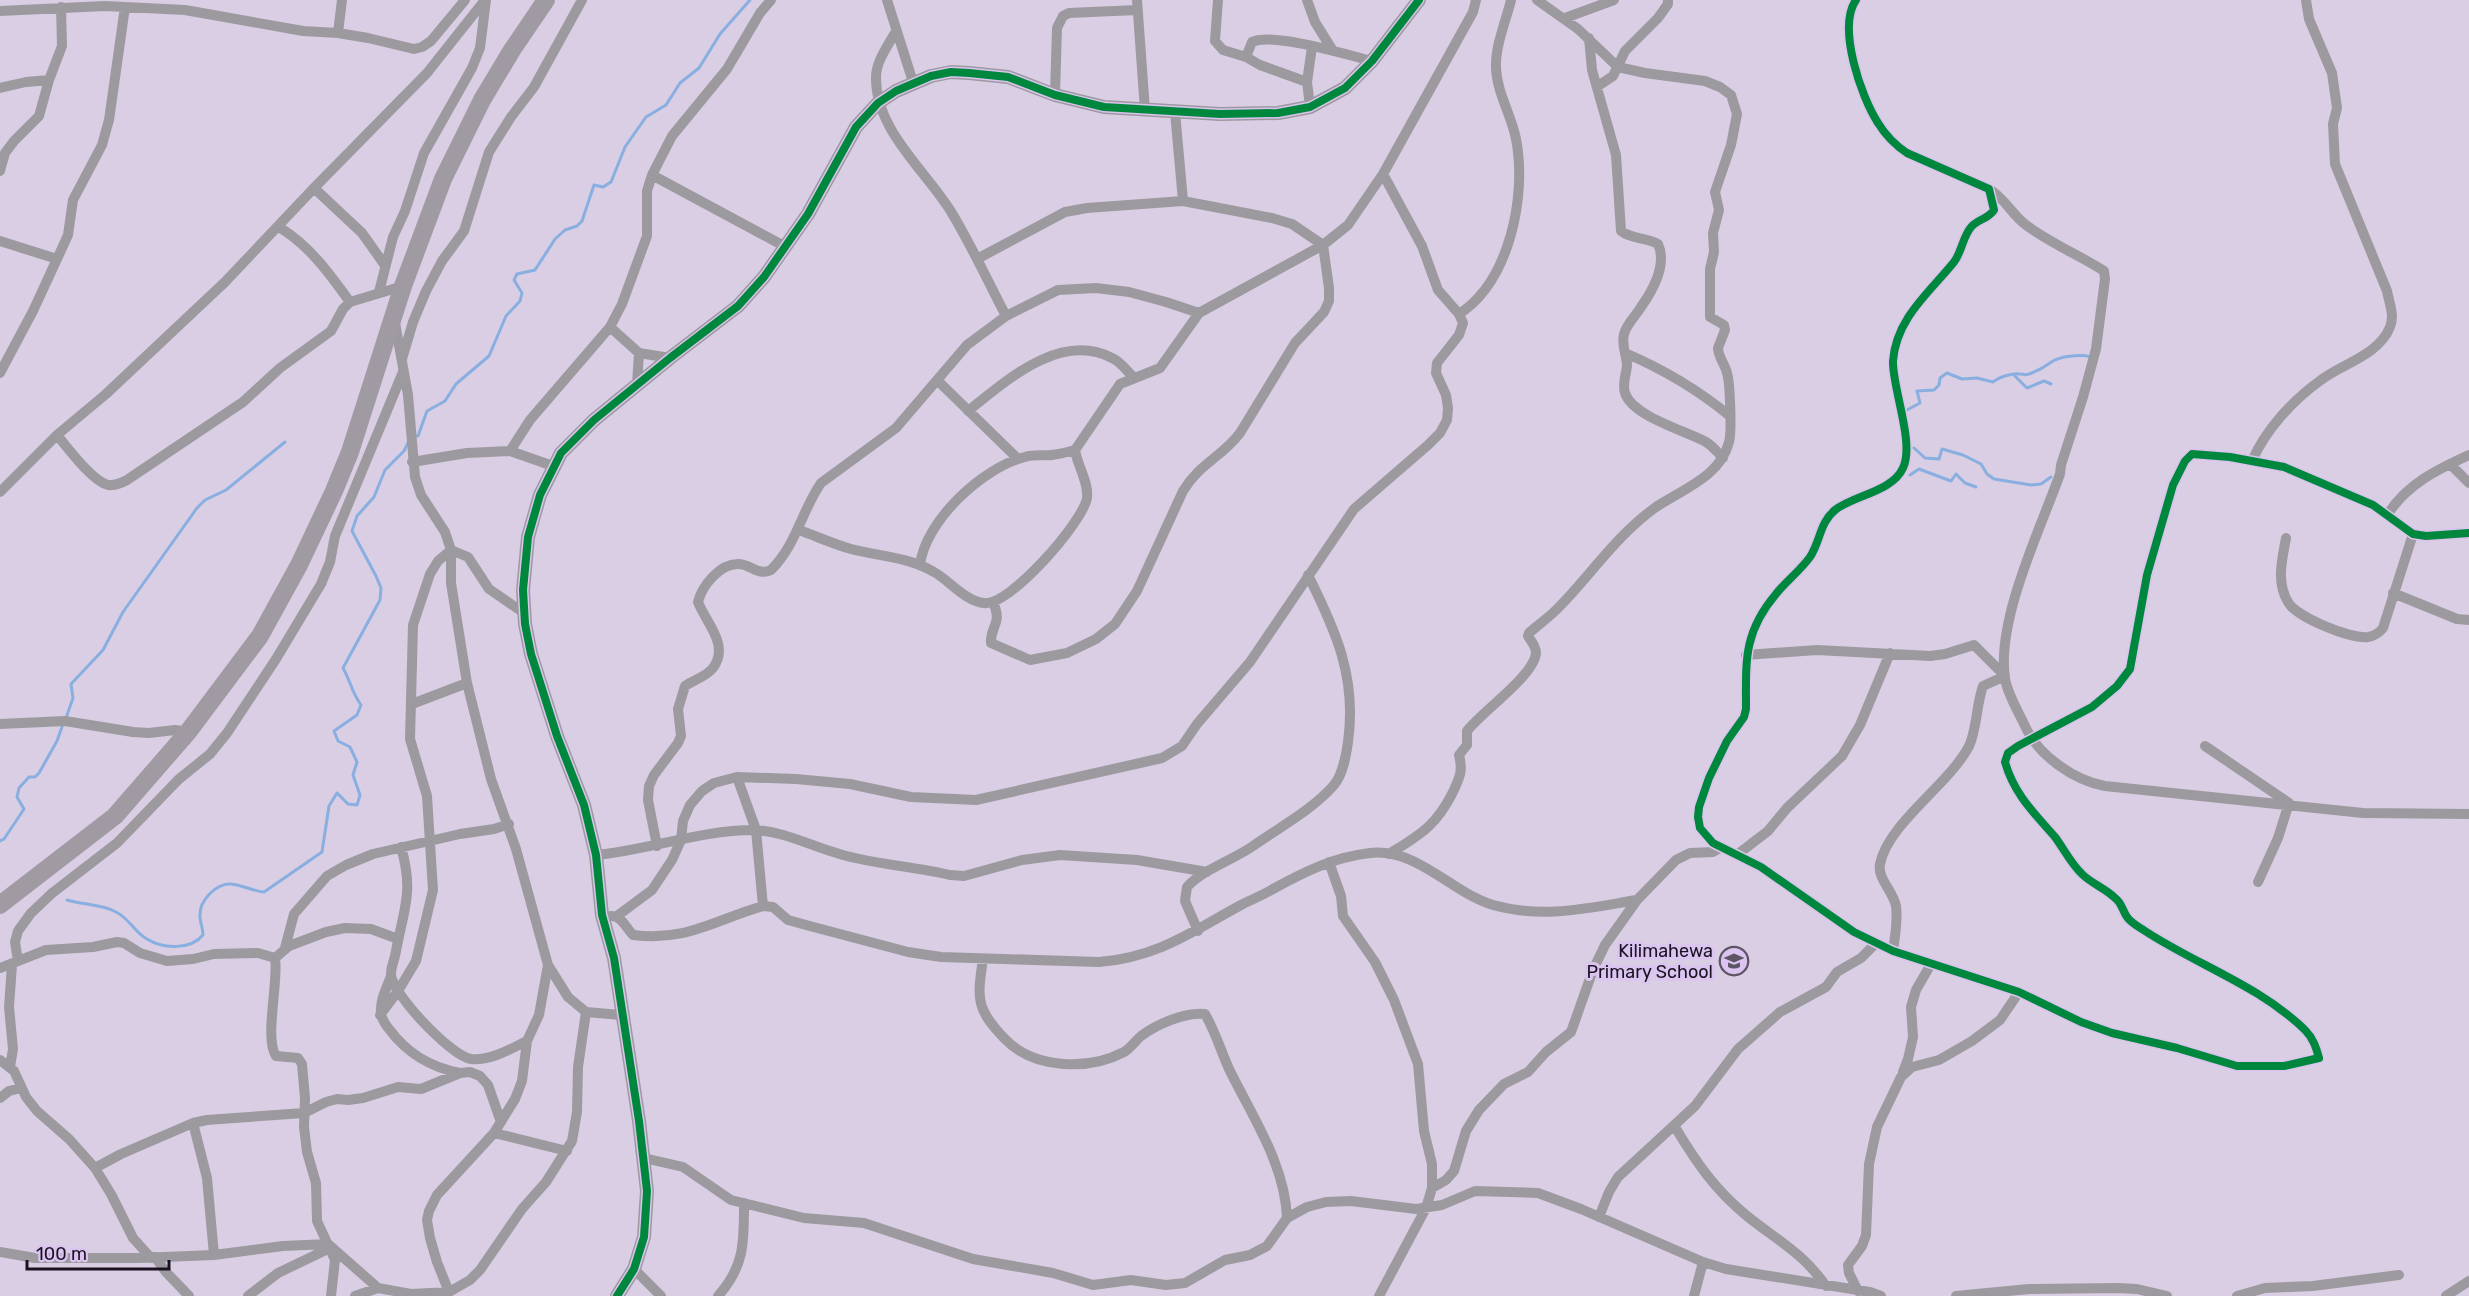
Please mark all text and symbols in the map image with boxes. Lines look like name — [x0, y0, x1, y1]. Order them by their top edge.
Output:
place label: Kilimahewa Primary School — [1586, 940, 1713, 983]
school or university icon: Kilimahewa Primary School — [1718, 945, 1750, 977]
scale bar — [27, 1233, 170, 1271]
text: 100 m — [36, 1243, 87, 1265]

